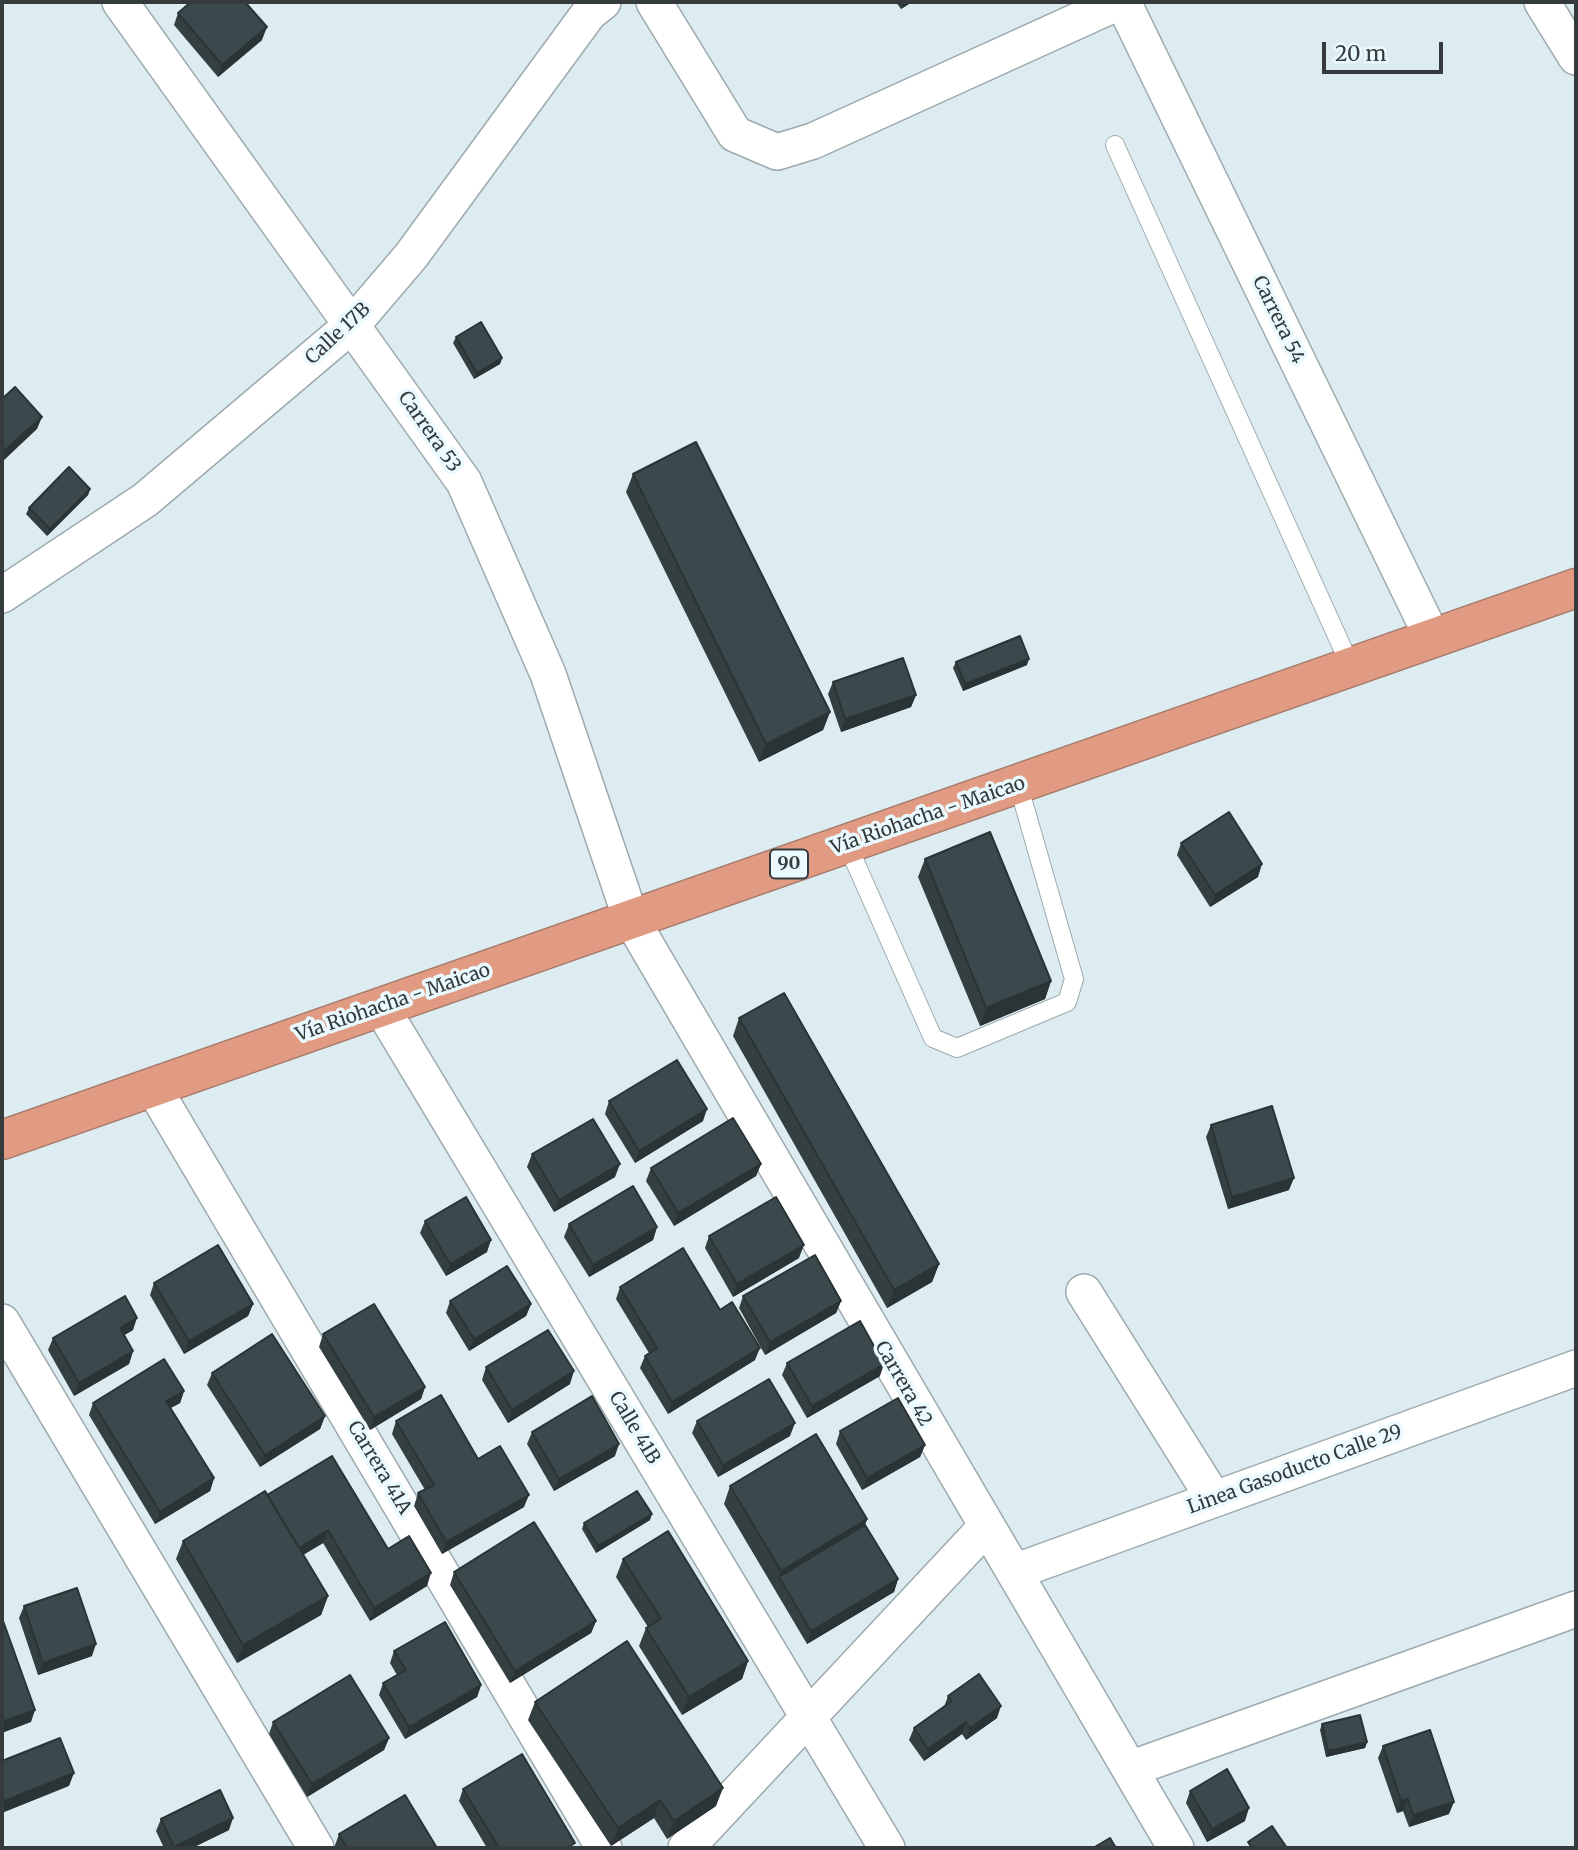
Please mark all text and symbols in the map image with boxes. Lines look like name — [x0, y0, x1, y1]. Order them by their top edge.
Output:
scale bar — [1326, 28, 1447, 72]
text: 20 m — [1335, 40, 1386, 67]
street label: Carrera 54 — [1247, 272, 1309, 368]
street label: Calle 17B — [301, 298, 375, 370]
street label: Carrera 53 — [393, 387, 465, 477]
street label: Vía Riohacha - Maicao — [828, 772, 1028, 860]
road number: 90 — [770, 850, 808, 878]
street label: Vía Riohacha - Maicao — [293, 959, 493, 1047]
street label: Carrera 42 — [870, 1337, 936, 1431]
street label: Calle 41B — [604, 1388, 664, 1468]
street label: Carrera 41A — [342, 1417, 416, 1519]
street label: Linea Gasoducto Calle 29 — [1185, 1421, 1405, 1519]

